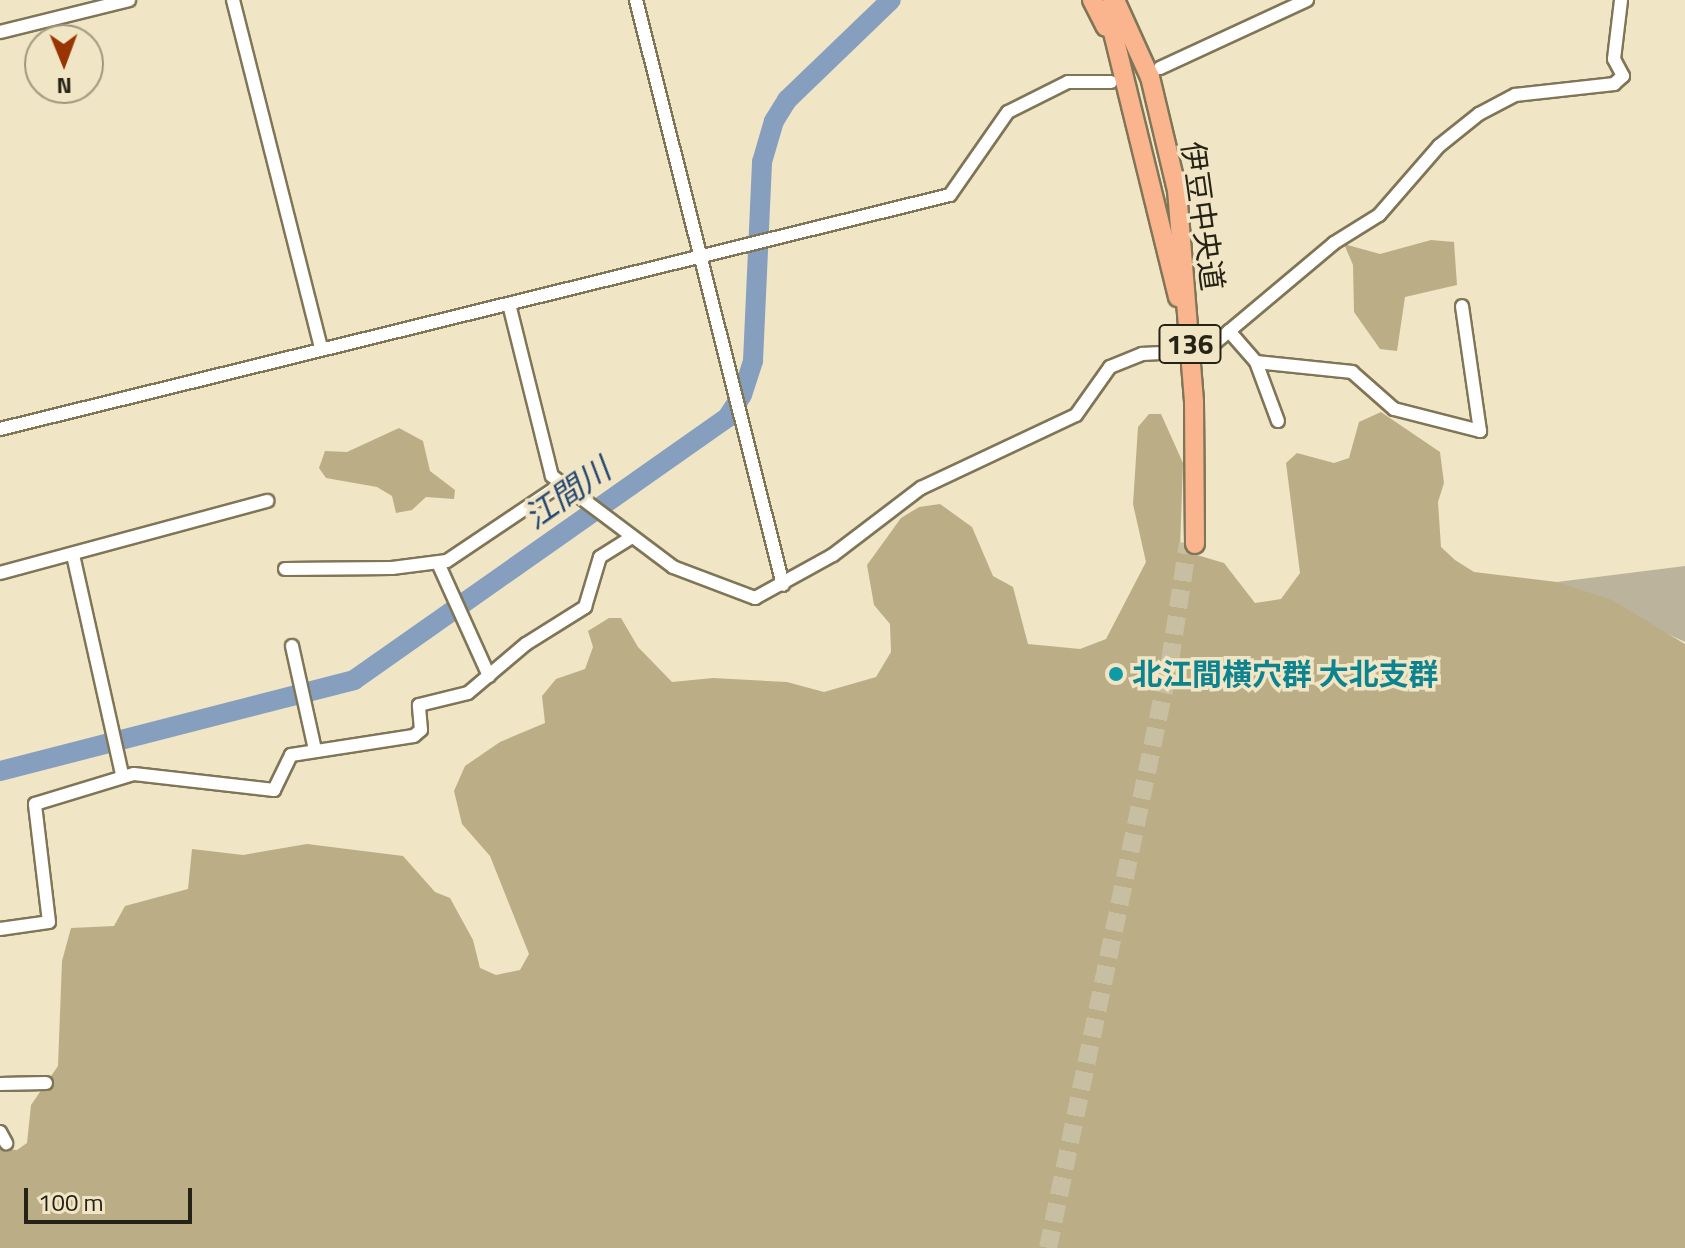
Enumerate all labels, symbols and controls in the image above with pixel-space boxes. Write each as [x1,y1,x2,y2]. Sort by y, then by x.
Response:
north arrow [24,24,104,104]
text: N [56,69,72,103]
street label: 伊豆中央道 [1175,139,1231,293]
road number: 136 [1158,320,1222,368]
water label: 江間川 [517,450,617,536]
place label: 北江間横穴群 大北支群 [1132,656,1439,692]
marker: 北江間横穴群 大北支群 [1107,665,1125,683]
scale bar [28,1172,196,1222]
text: 100 m [38,1184,104,1220]

